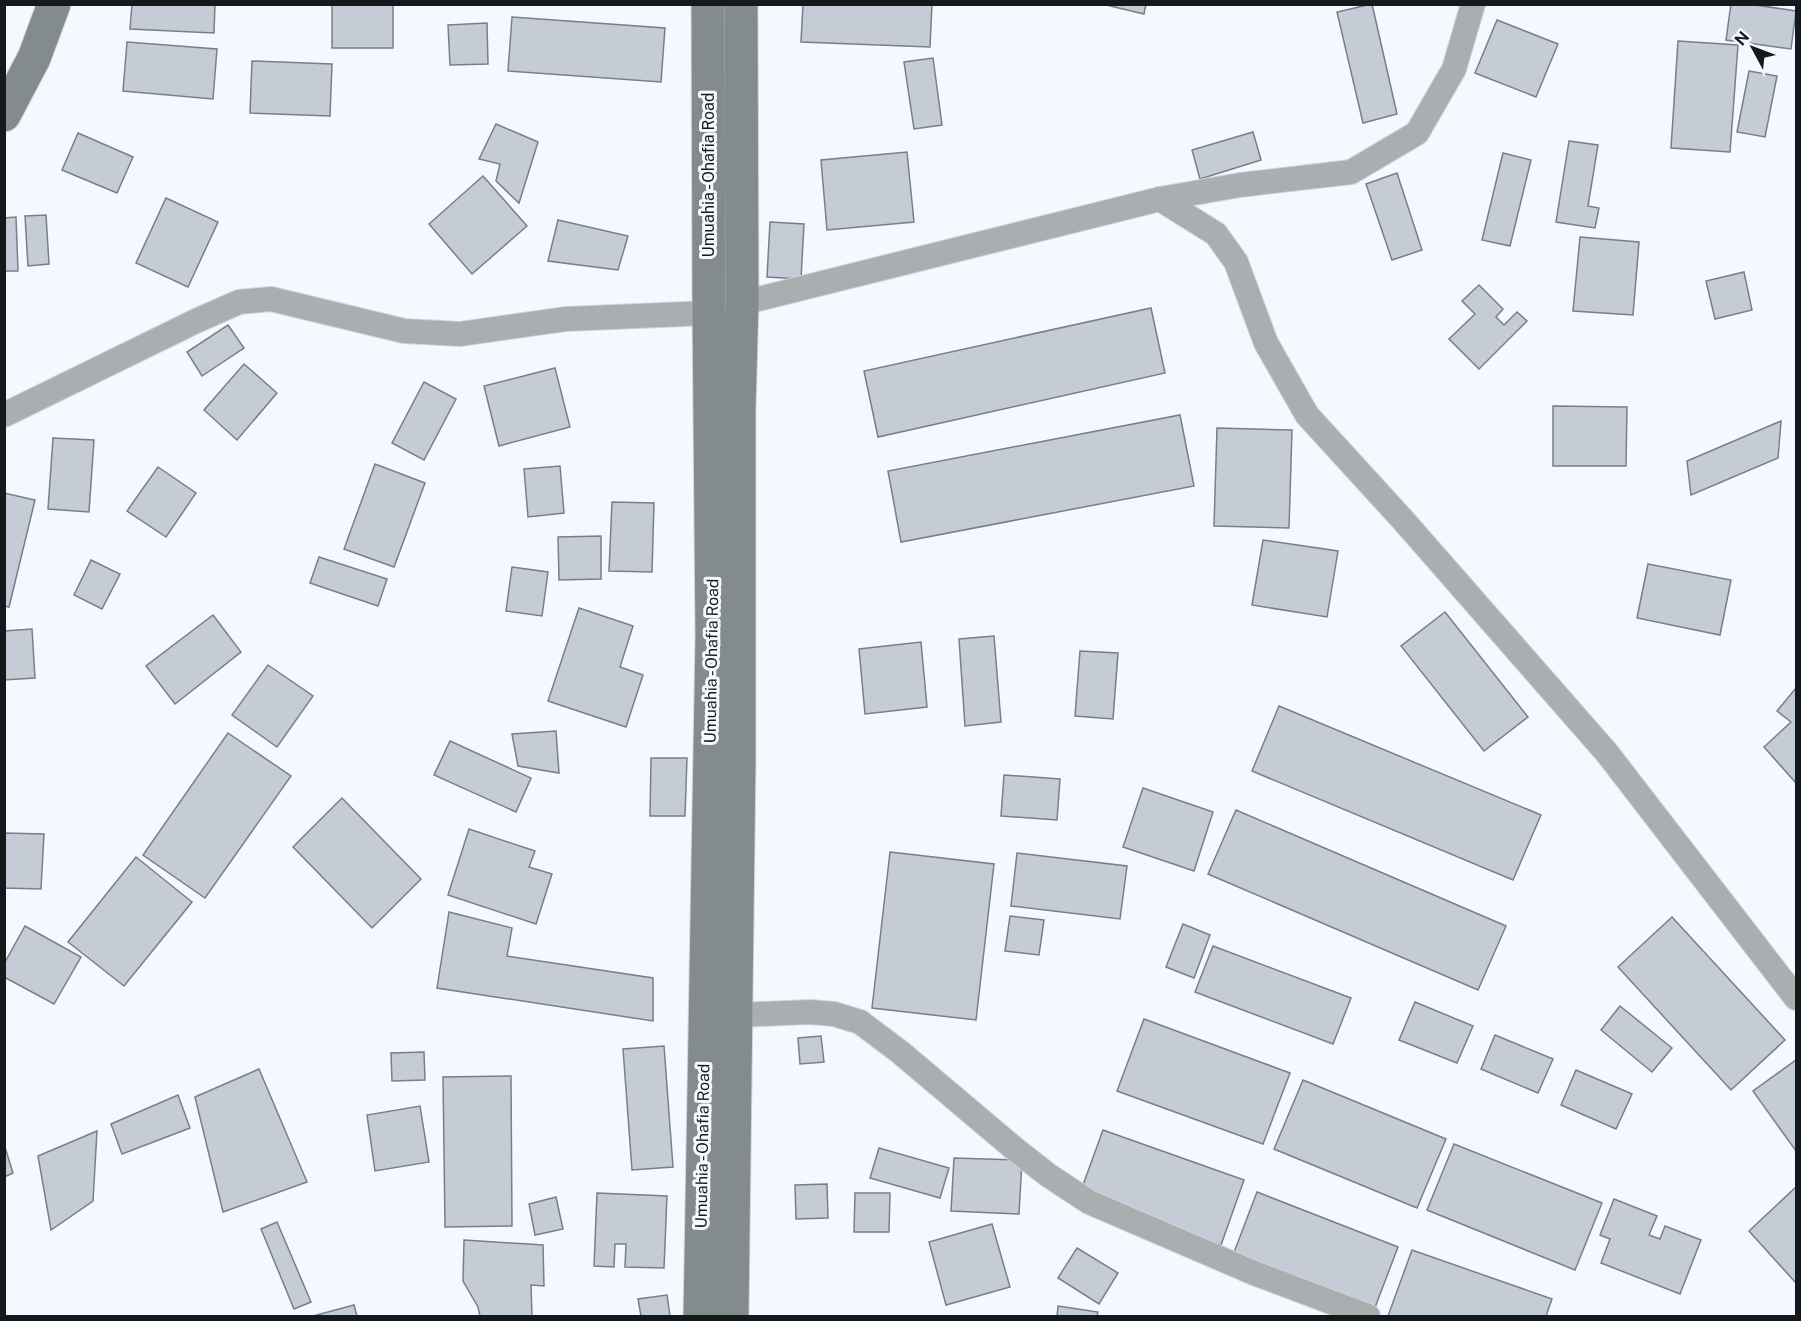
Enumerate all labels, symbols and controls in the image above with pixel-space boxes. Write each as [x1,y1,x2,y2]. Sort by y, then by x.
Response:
north arrow [1723,18,1783,78]
text: N [1731,28,1753,49]
street label: Umuahia - Ohafia Road [699,93,718,257]
street label: Umuahia - Ohafia Road [701,578,722,744]
street label: Umuahia - Ohafia Road [692,1063,713,1229]

